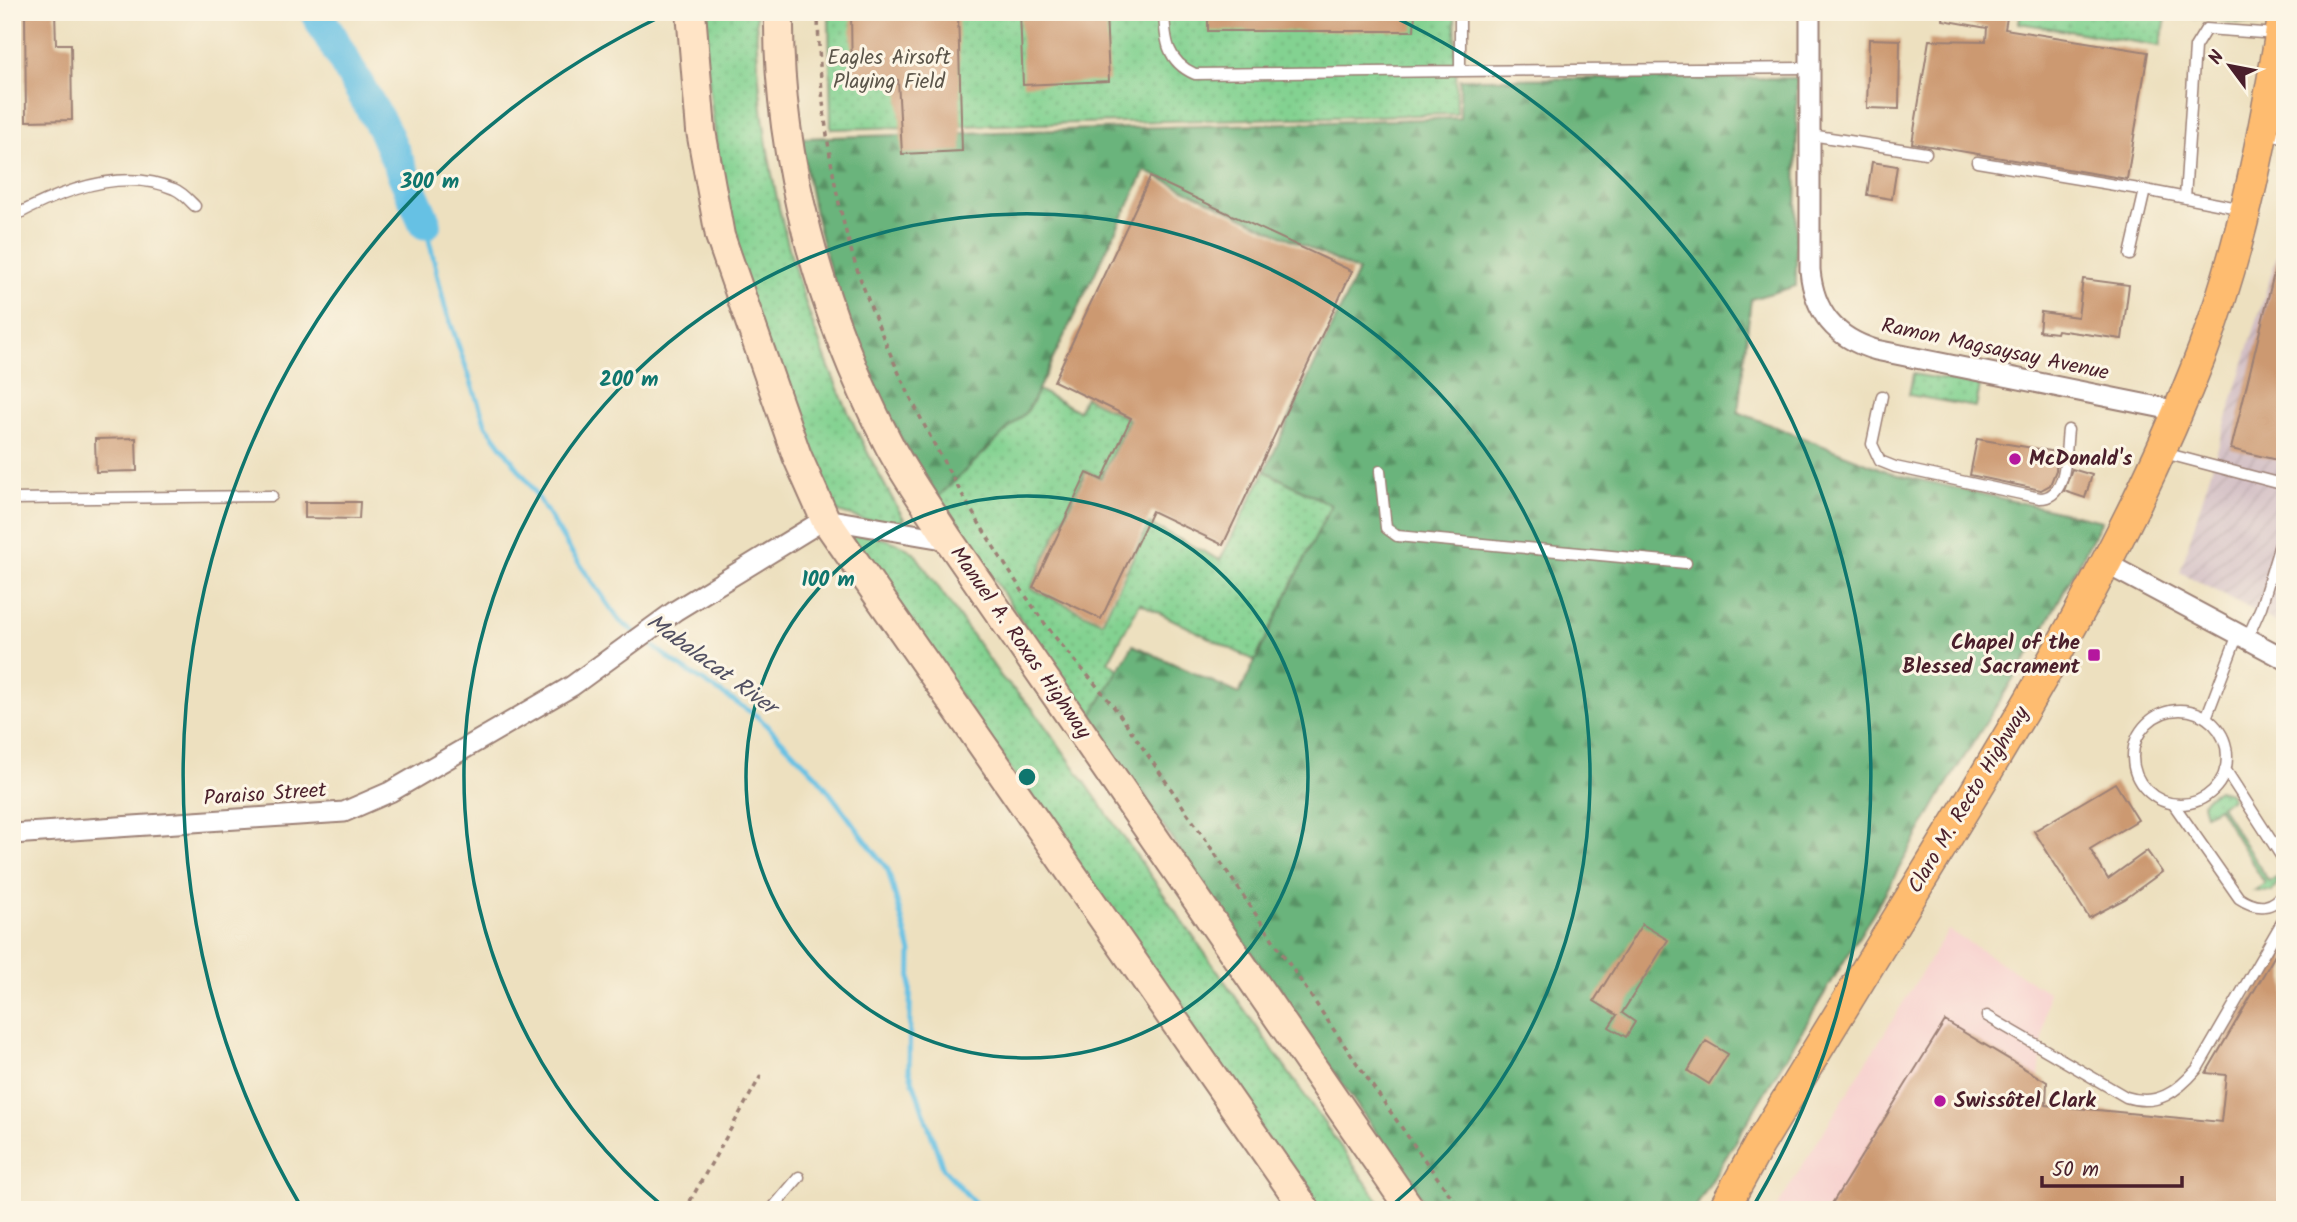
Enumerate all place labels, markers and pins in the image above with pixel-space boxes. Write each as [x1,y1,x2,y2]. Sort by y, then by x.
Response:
place label: McDonald's [2029,443,2133,476]
marker: McDonald's [2007,451,2023,467]
place label: Chapel of the Blessed Sacrament [1902,627,2081,684]
marker: Chapel of the Blessed Sacrament [2086,647,2102,663]
centre of rings [1015,765,1039,789]
place label: Swissôtel Clark [1954,1085,2096,1118]
marker: Swissôtel Clark [1932,1093,1948,1109]

